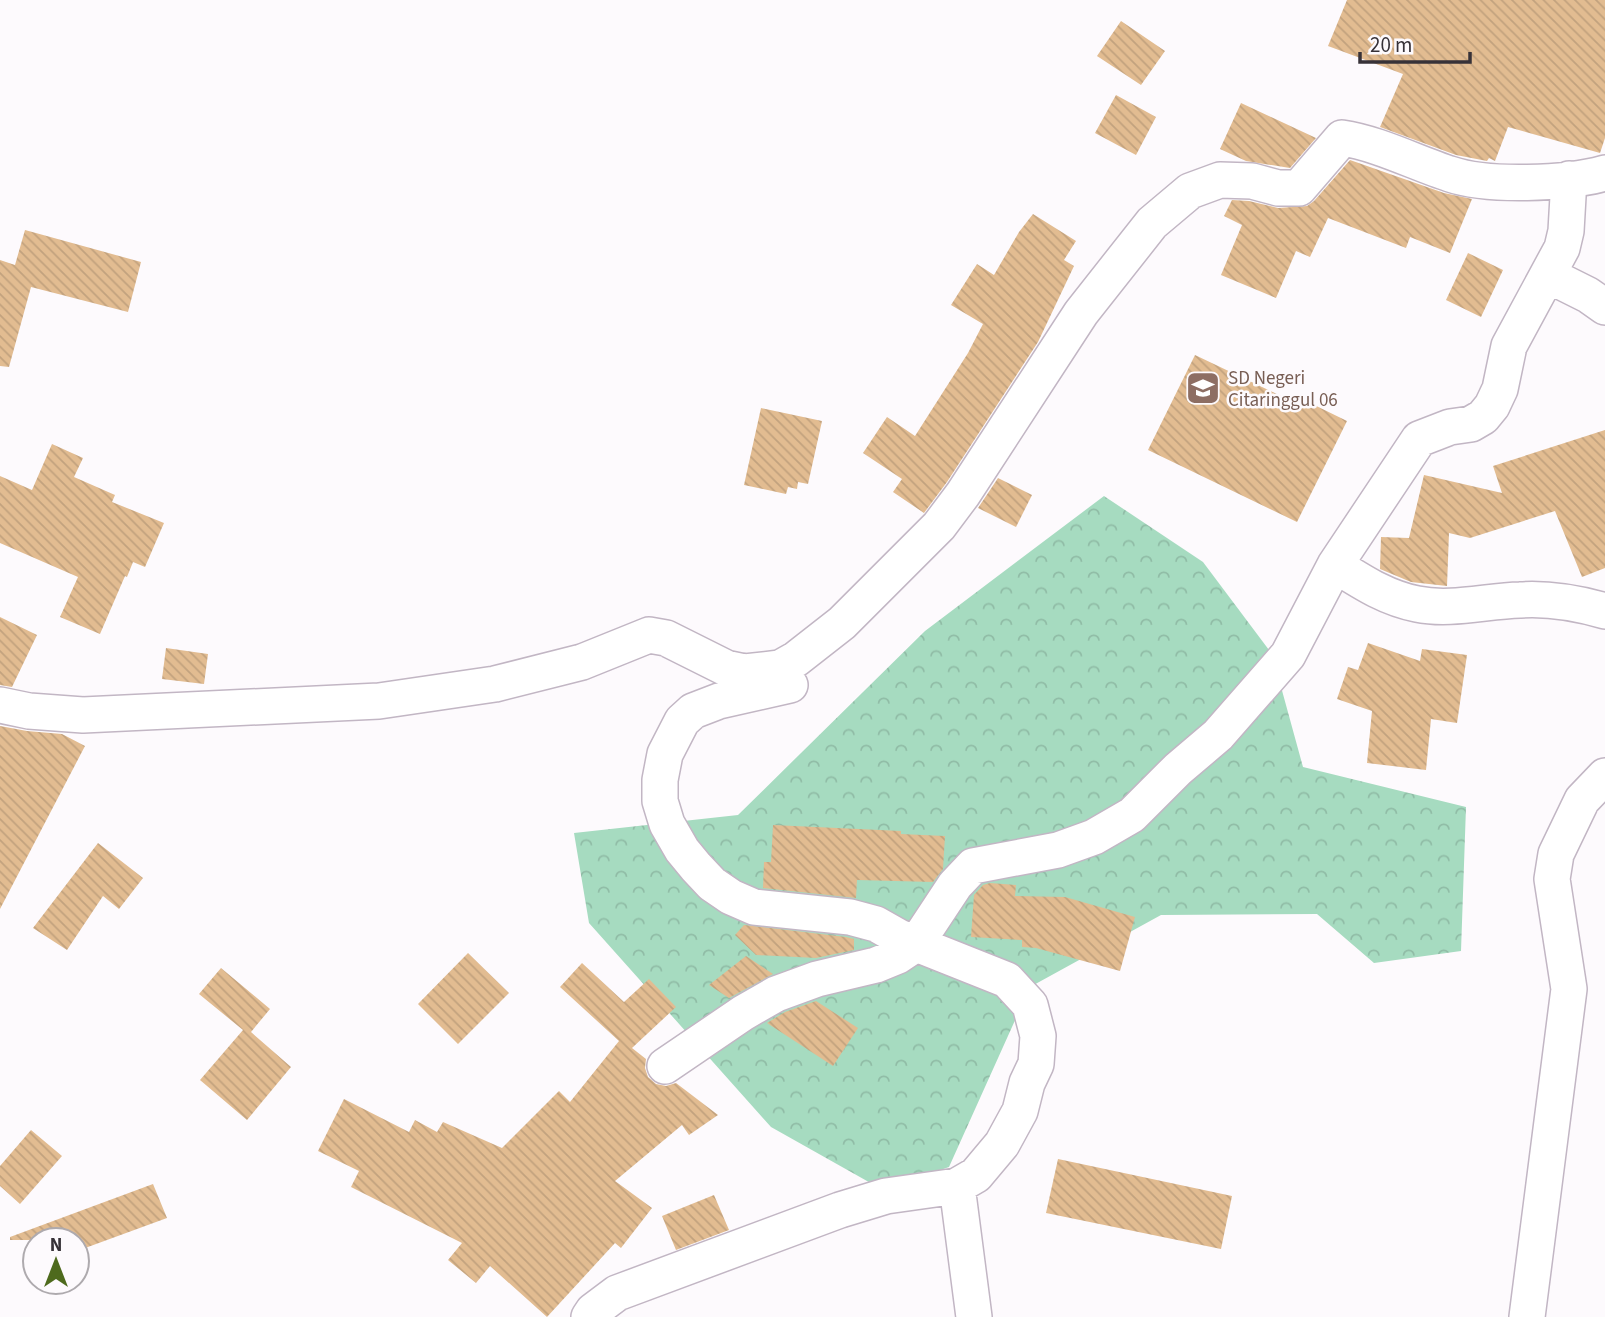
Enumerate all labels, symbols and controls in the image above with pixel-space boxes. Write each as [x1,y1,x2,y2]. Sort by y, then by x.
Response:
scale bar [1360,21,1470,65]
text: 20 m [1370,30,1412,60]
place label: SD Negeri Citaringgul 06 [1228,365,1338,414]
school or university icon: SD Negeri Citaringgul 06 [1184,369,1222,407]
north arrow [21,1226,91,1296]
text: N [50,1232,62,1259]

